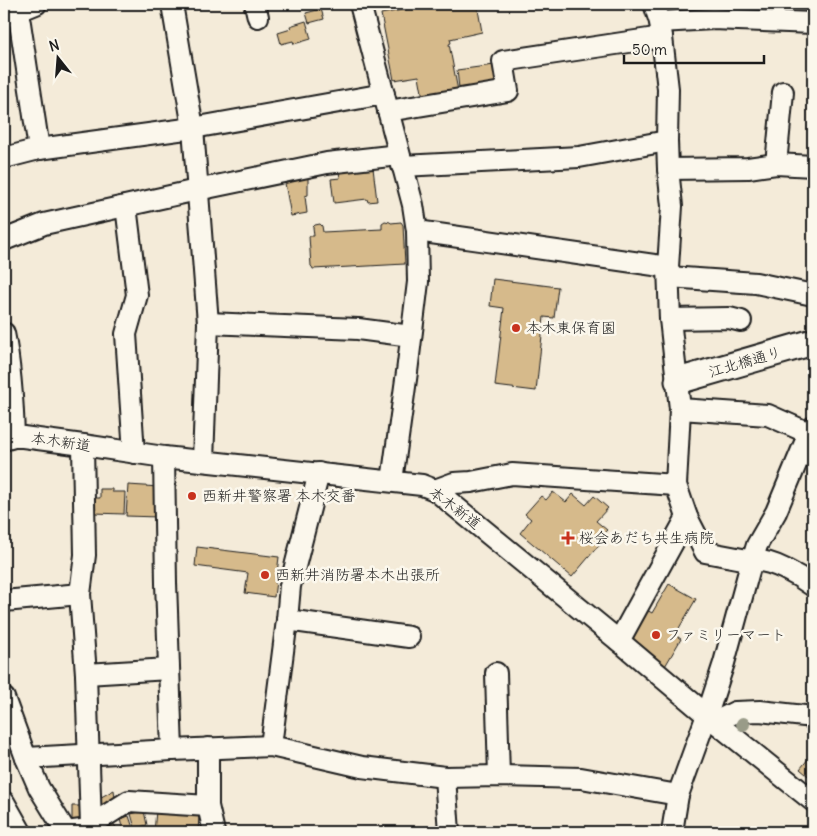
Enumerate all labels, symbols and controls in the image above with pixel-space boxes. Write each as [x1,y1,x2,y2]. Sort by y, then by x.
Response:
north arrow [32,32,82,82]
scale bar [624,32,764,64]
text: N [47,36,61,56]
text: 50 m [632,40,667,59]
place label: 本木東保育園 [526,318,616,337]
marker: 本木東保育園 [510,322,522,334]
street label: 江北橋通り [706,342,784,381]
street label: 本木新道 [30,428,92,455]
street label: 本木新道 [426,482,485,533]
place label: 西新井警察署 本木交番 [202,486,356,505]
marker: 西新井警察署 本木交番 [186,490,198,502]
place label: 桜会あだち共生病院 [579,528,714,547]
marker: 桜会あだち共生病院 [561,531,575,545]
place label: 西新井消防署本木出張所 [275,565,440,584]
marker: 西新井消防署本木出張所 [259,569,271,581]
place label: ファミリーマート [666,625,786,644]
marker: ファミリーマート [650,629,662,641]

